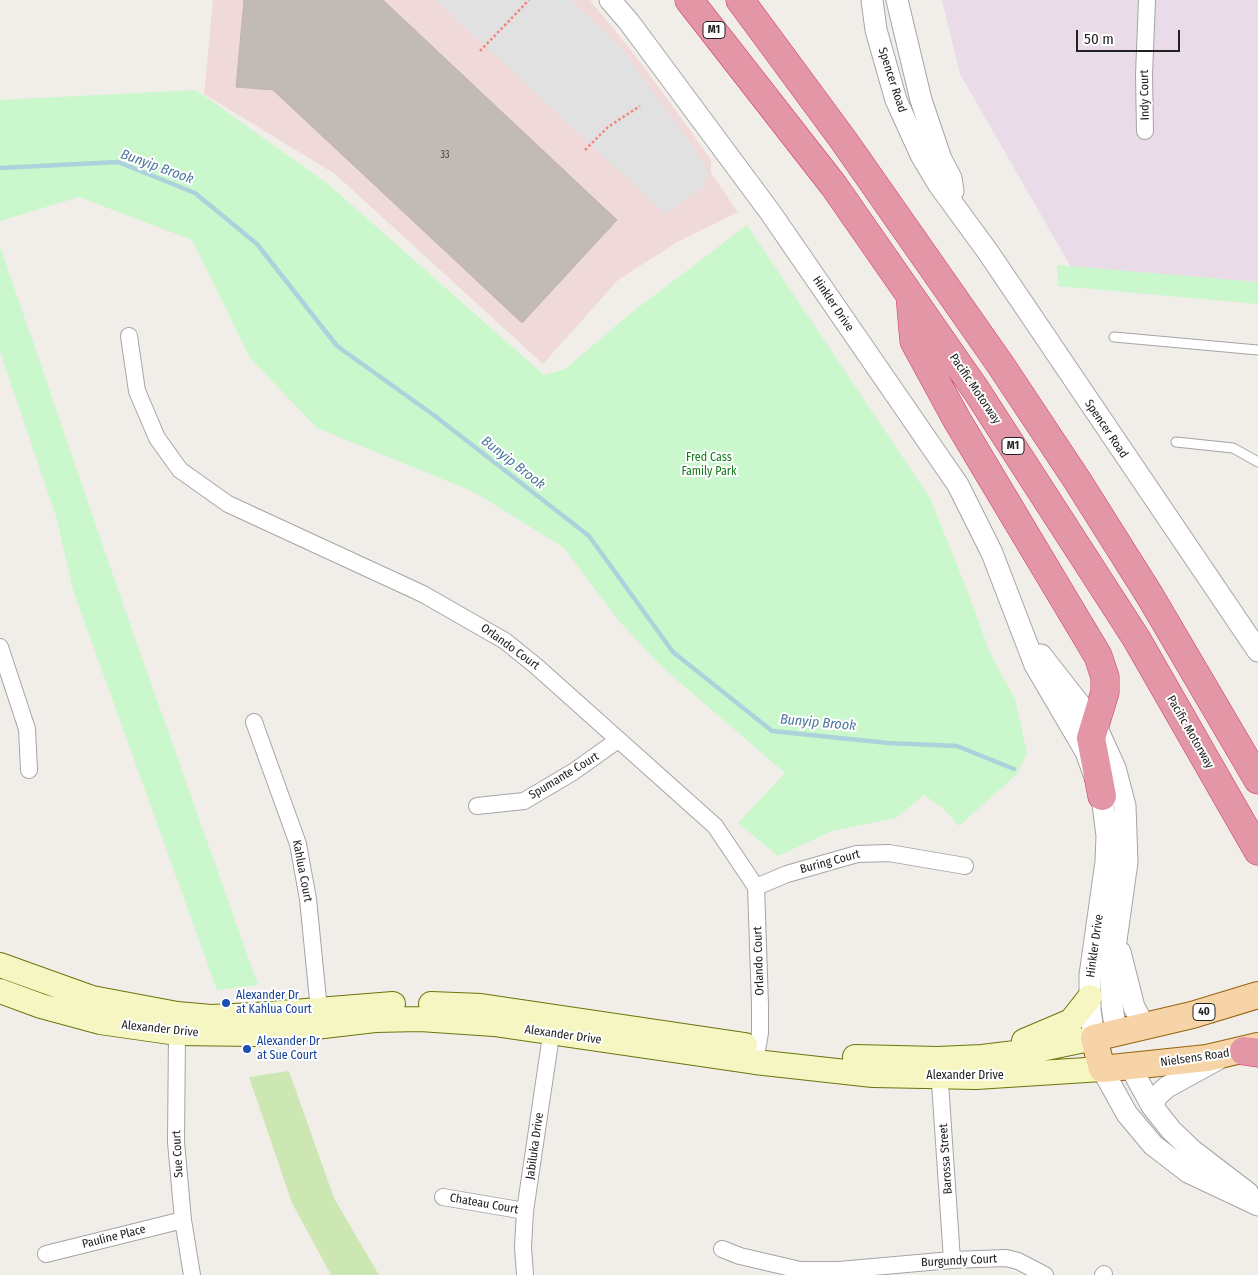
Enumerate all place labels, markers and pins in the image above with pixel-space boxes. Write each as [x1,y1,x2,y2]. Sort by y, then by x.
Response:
place label: Alexander Dr at Kahlua Court [236,989,312,1017]
marker: Alexander Dr at Kahlua Court [220,997,232,1009]
place label: Alexander Dr at Sue Court [257,1035,320,1063]
marker: Alexander Dr at Sue Court [241,1043,253,1055]

